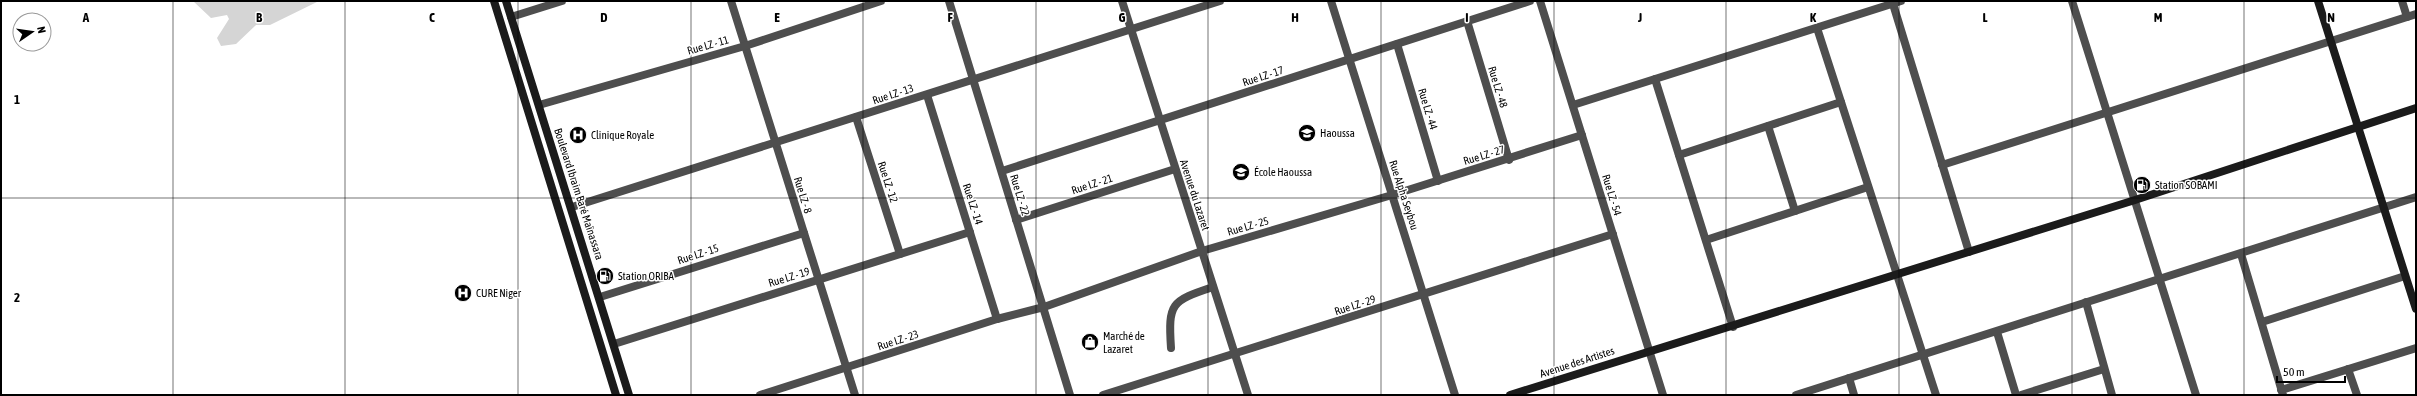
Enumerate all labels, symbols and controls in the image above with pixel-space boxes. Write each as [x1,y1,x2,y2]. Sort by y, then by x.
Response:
text: A [82,10,90,25]
text: B [256,10,263,25]
text: C [429,10,435,25]
text: D [600,10,608,25]
text: E [774,10,780,25]
text: F [947,10,953,25]
text: G [1119,10,1126,25]
text: H [1291,10,1299,25]
text: I [1465,10,1469,25]
text: J [1637,10,1642,25]
text: K [1810,10,1817,25]
text: L [1982,10,1988,25]
text: M [2154,10,2163,25]
text: N [2327,10,2335,25]
north arrow [12,12,52,52]
text: N [35,25,48,34]
street label: Rue LZ - 11 [686,33,730,57]
street label: Rue LZ - 17 [1241,64,1285,88]
street label: Rue LZ - 48 [1486,65,1510,109]
street label: Rue LZ - 13 [871,82,915,106]
street label: Rue LZ - 44 [1416,87,1440,131]
text: 1 [14,92,20,107]
school or university icon: Haoussa [1297,123,1317,143]
hospital icon: Clinique Royale [568,125,588,145]
street label: Boulevard Ibraim Baré Maïnassara [552,127,606,261]
place label: Haoussa [1320,127,1355,139]
place label: Clinique Royale [591,129,654,141]
street label: Rue LZ - 27 [1462,143,1506,167]
street label: Avenue du Lazaret [1178,158,1212,232]
street label: Rue Alpha Seybou [1387,159,1421,231]
street label: Rue LZ - 12 [876,160,900,204]
school or university icon: École Haoussa [1231,162,1251,182]
place label: École Haoussa [1254,166,1312,178]
street label: Rue LZ - 21 [1070,172,1114,196]
street label: Rue LZ - 22 [1008,173,1032,217]
street label: Rue LZ - 54 [1600,173,1624,217]
street label: Rue LZ - 8 [792,175,814,215]
fuel station icon: Station SOBAMI [2132,175,2152,195]
place label: Station SOBAMI [2155,179,2217,191]
street label: Rue LZ - 14 [961,182,985,226]
street label: Rue LZ - 25 [1226,214,1270,238]
street label: Rue LZ - 15 [676,242,720,266]
street label: Rue LZ - 19 [767,265,811,289]
fuel station icon: Station ORIBA [595,266,615,286]
place label: Station ORIBA [618,270,675,282]
hospital icon: CURE Niger [453,283,473,303]
place label: CURE Niger [476,287,522,299]
text: 2 [14,290,20,305]
street label: Rue LZ - 29 [1333,293,1377,317]
street label: Rue LZ - 23 [876,328,920,352]
place label: Marché de Lazaret [1103,330,1145,355]
shop icon: Marché de Lazaret [1080,332,1100,352]
street label: Avenue des Artistes [1538,344,1616,380]
scale bar [2277,358,2345,384]
text: 50 m [2283,365,2305,379]

